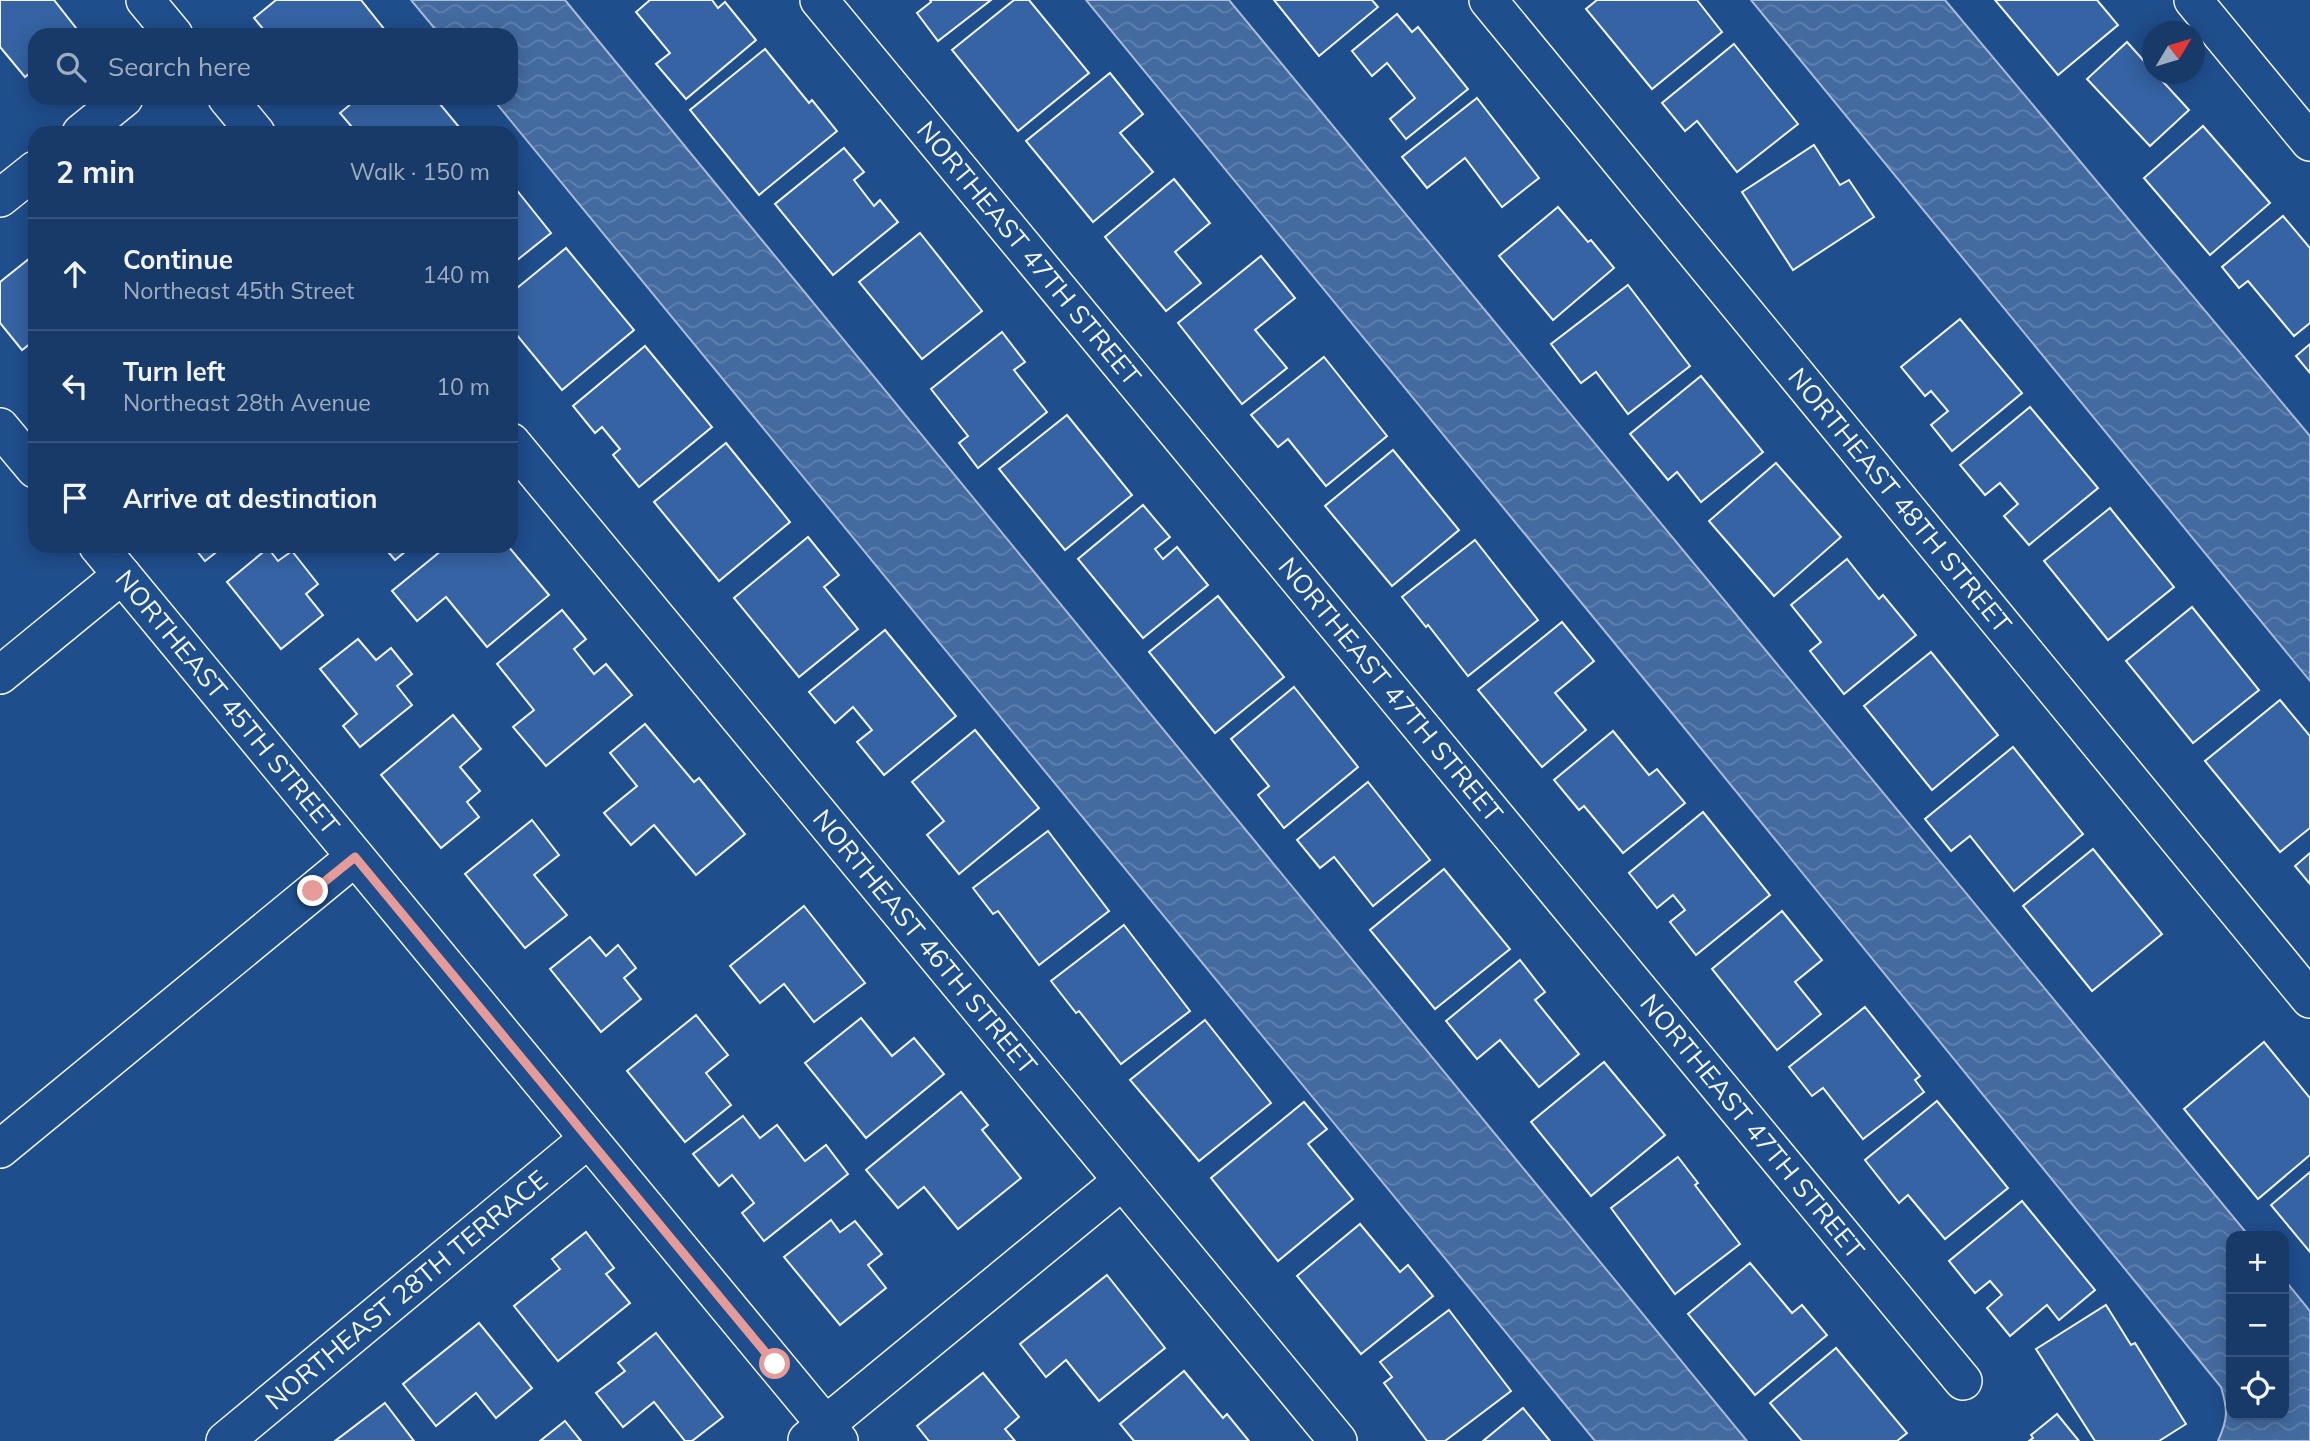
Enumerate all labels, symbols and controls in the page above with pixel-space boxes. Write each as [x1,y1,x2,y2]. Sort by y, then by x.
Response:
north arrow [2142,21,2205,84]
search box [28,28,518,105]
icon: search [52,48,90,86]
text: Search here [108,50,251,83]
street label: NORTHEAST 47TH STREET [910,114,1149,392]
text: 2 min [56,153,135,191]
text: Walk · 150 m [350,157,490,186]
text: Continue [123,243,233,276]
icon: ahead [56,255,94,293]
text: 140 m [422,260,490,289]
text: Northeast 45th Street [123,276,354,305]
text: Turn left [123,355,225,388]
street label: NORTHEAST 48TH STREET [1781,361,2019,640]
icon: left [56,367,94,405]
text: 10 m [436,372,490,401]
text: Northeast 28th Avenue [123,388,371,417]
icon: arrive [56,479,94,517]
text: Arrive at destination [123,482,378,515]
street label: NORTHEAST 47TH STREET [1272,551,1510,829]
street label: NORTHEAST 45TH STREET [109,563,347,841]
street label: NORTHEAST 46TH STREET [806,802,1045,1081]
route end [297,875,328,906]
street label: NORTHEAST 47TH STREET [1633,987,1872,1266]
street label: NORTHEAST 28TH TERRACE [258,1163,554,1417]
map controls [2226,1231,2289,1420]
button: + [2226,1231,2289,1294]
button: − [2226,1294,2289,1357]
route start [759,1348,790,1379]
button: locate [2226,1357,2289,1420]

